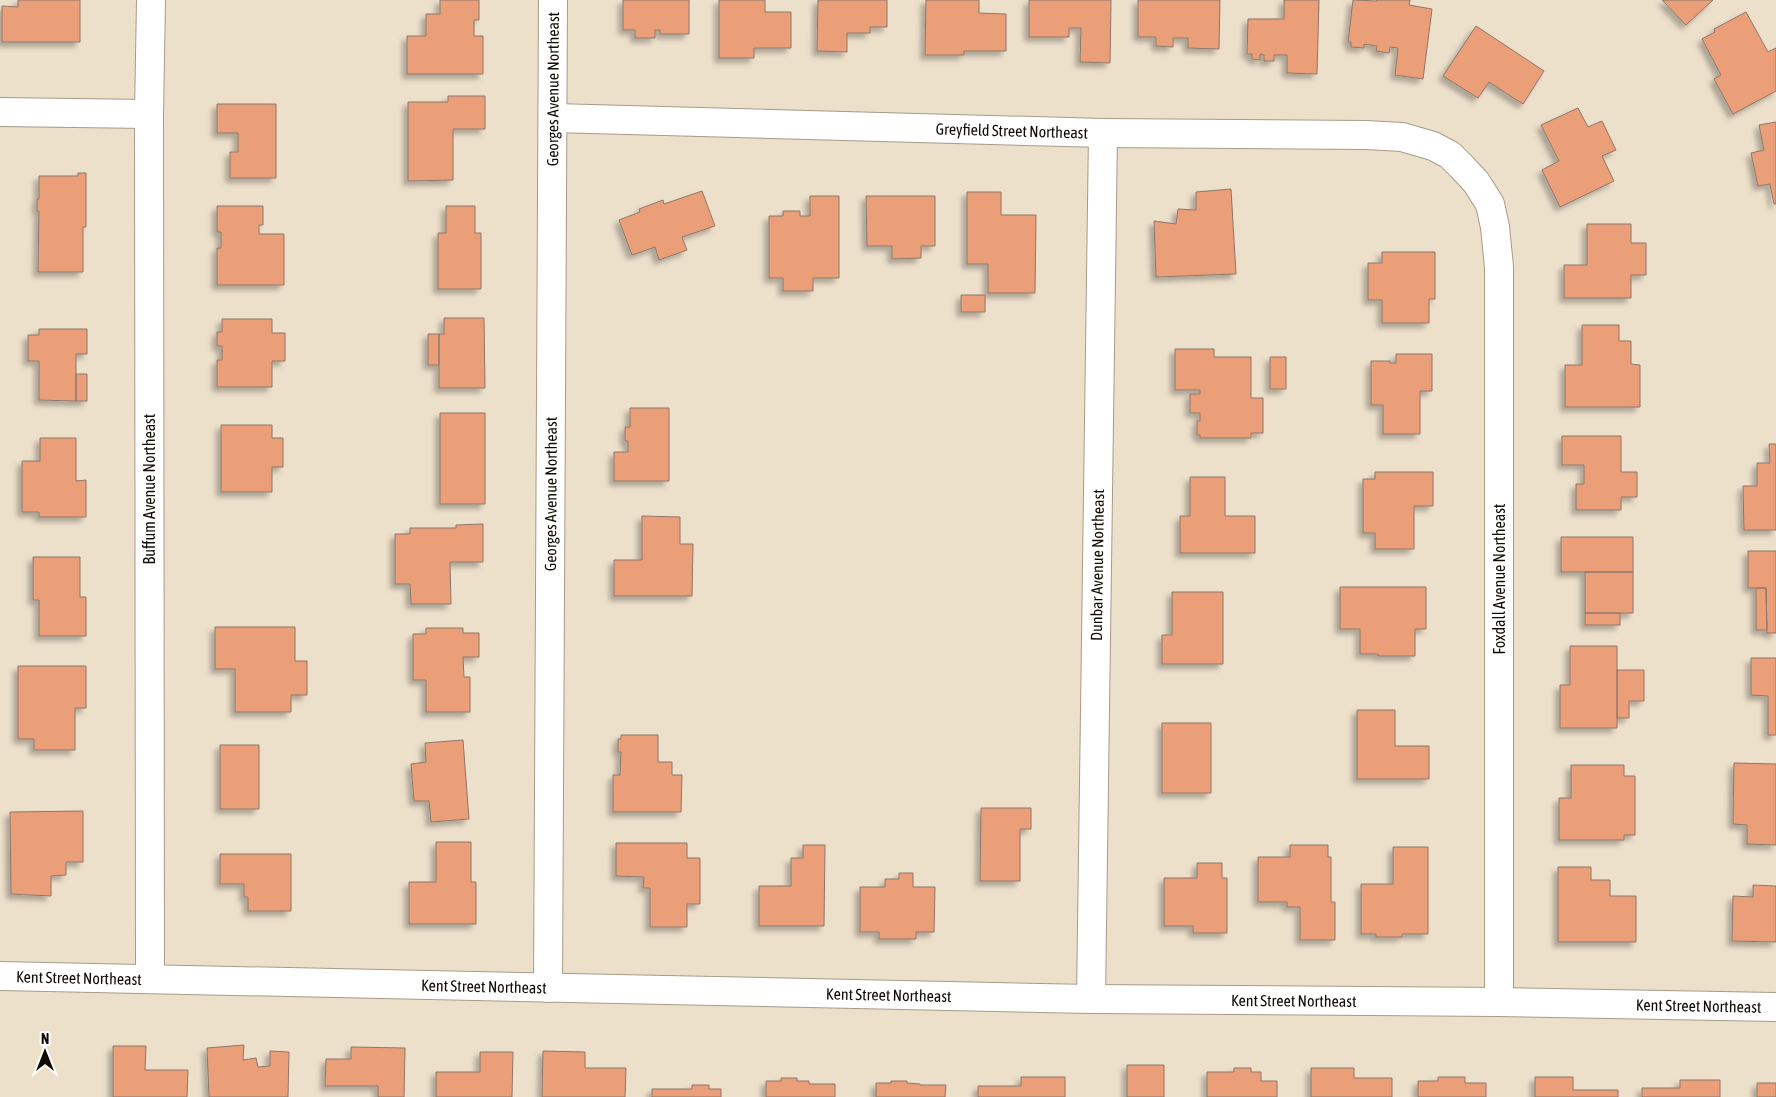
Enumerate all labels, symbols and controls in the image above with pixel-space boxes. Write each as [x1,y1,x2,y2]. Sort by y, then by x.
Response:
street label: Georges Avenue Northeast [543,11,562,166]
street label: Greyfield Street Northeast [935,119,1089,142]
street label: Buffum Avenue Northeast [140,413,158,564]
street label: Georges Avenue Northeast [541,416,560,571]
street label: Dunbar Avenue Northeast [1087,489,1107,641]
street label: Foxdall Avenue Northeast [1490,503,1508,654]
street label: Kent Street Northeast [16,967,142,988]
street label: Kent Street Northeast [421,976,547,997]
street label: Kent Street Northeast [826,984,952,1005]
street label: Kent Street Northeast [1231,991,1357,1010]
street label: Kent Street Northeast [1636,995,1762,1016]
north arrow [20,1027,70,1077]
text: N [41,1031,49,1047]

